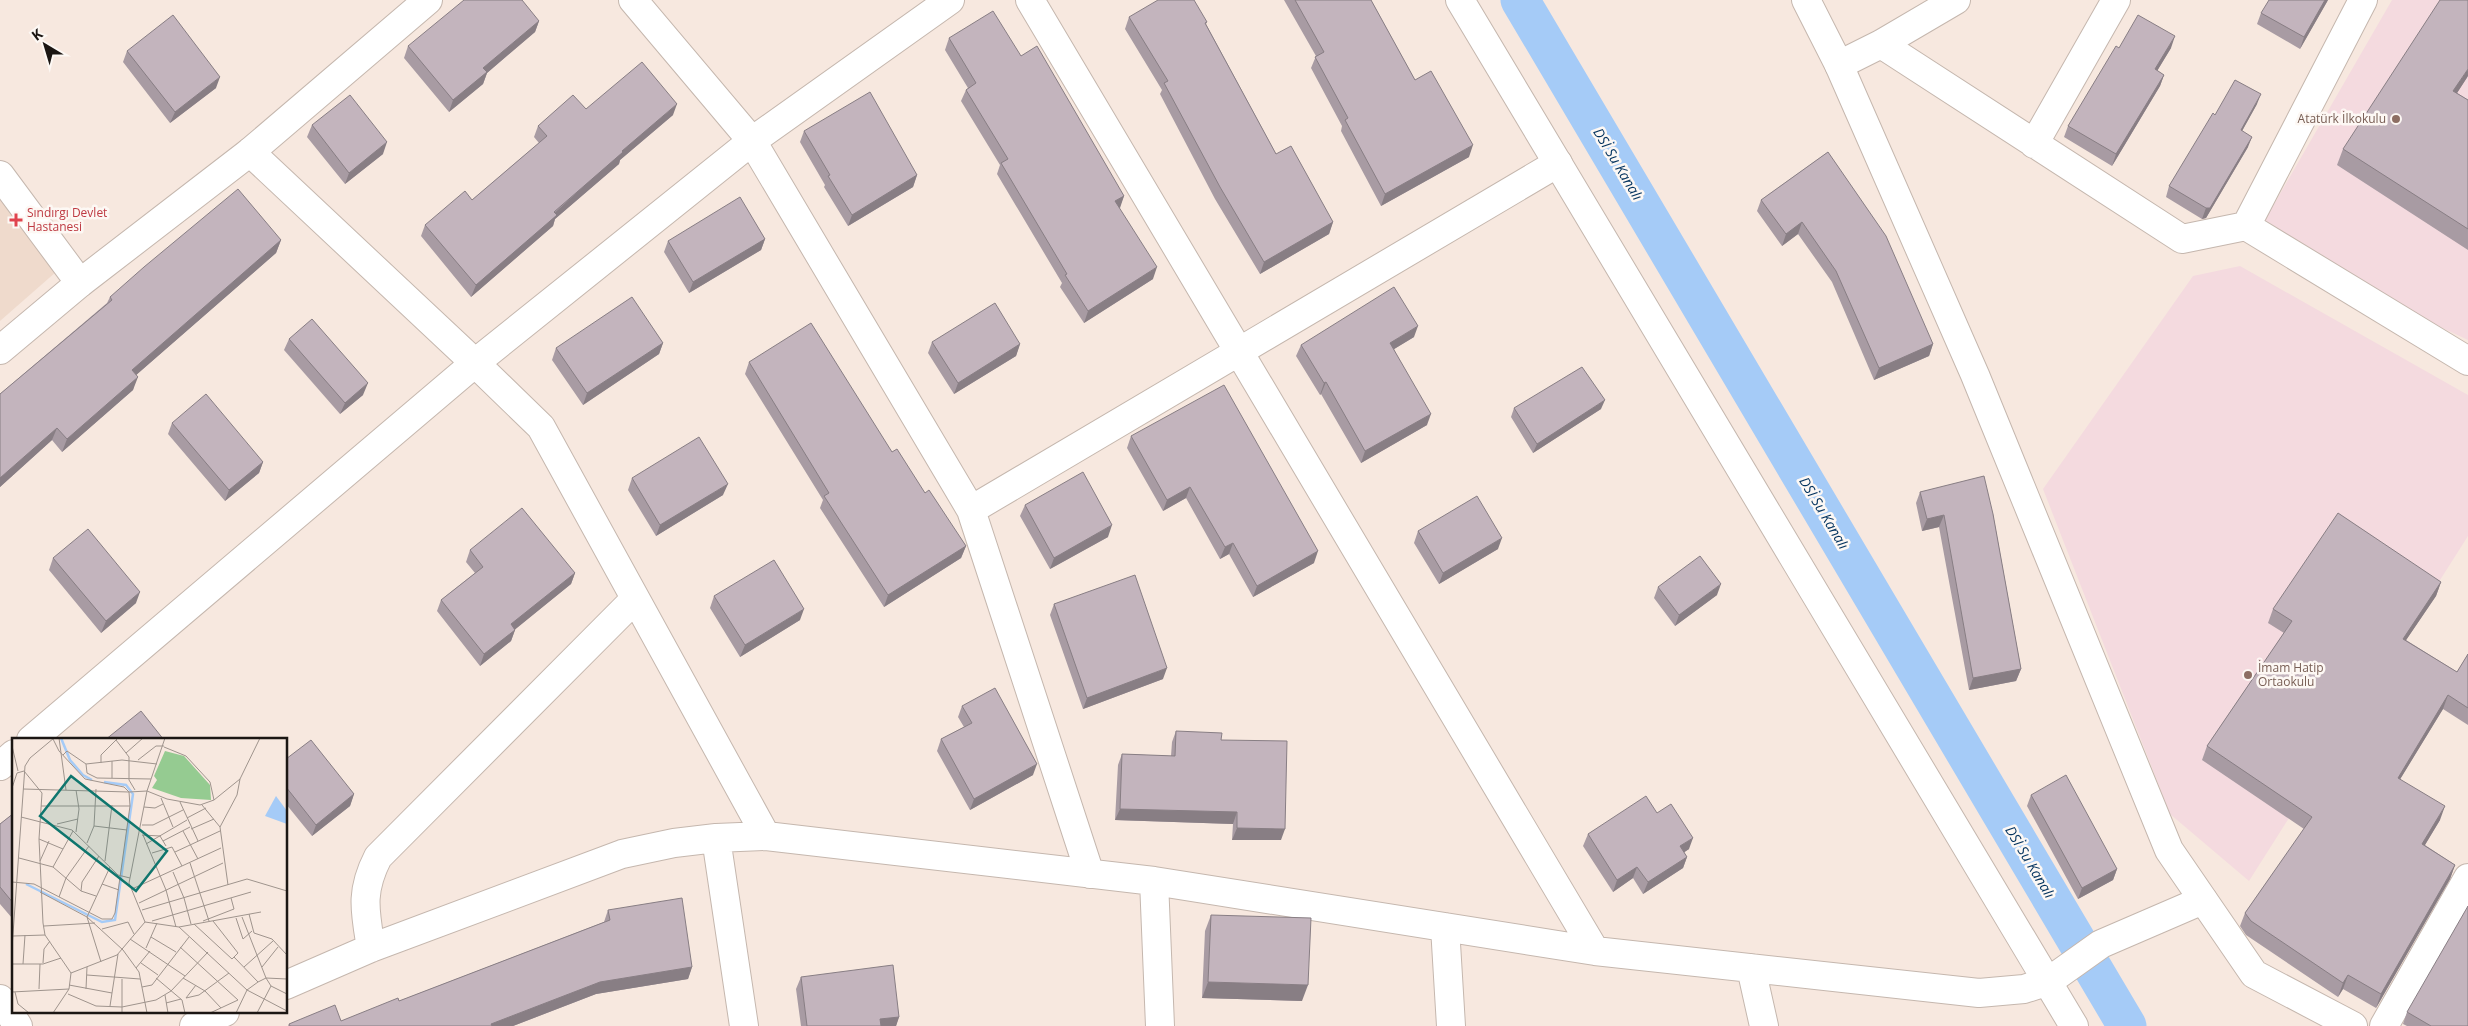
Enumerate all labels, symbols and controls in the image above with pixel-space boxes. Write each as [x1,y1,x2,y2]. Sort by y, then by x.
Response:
north arrow [20,20,70,70]
text: K [27,24,47,45]
place label: Atatürk İlkokulu [2298,110,2386,127]
marker: Atatürk İlkokulu [2390,113,2402,125]
water label: DSİ Su Kanalı [1589,124,1648,204]
place label: Sındırgı Devlet Hastanesi [27,204,107,235]
marker: Sındırgı Devlet Hastanesi [9,213,23,227]
water label: DSİ Su Kanalı [1795,473,1854,553]
place label: İmam Hatip Ortaokulu [2258,659,2324,690]
marker: İmam Hatip Ortaokulu [2242,669,2254,681]
inset map [12,738,288,1014]
water label: DSİ Su Kanalı [2001,822,2060,902]

